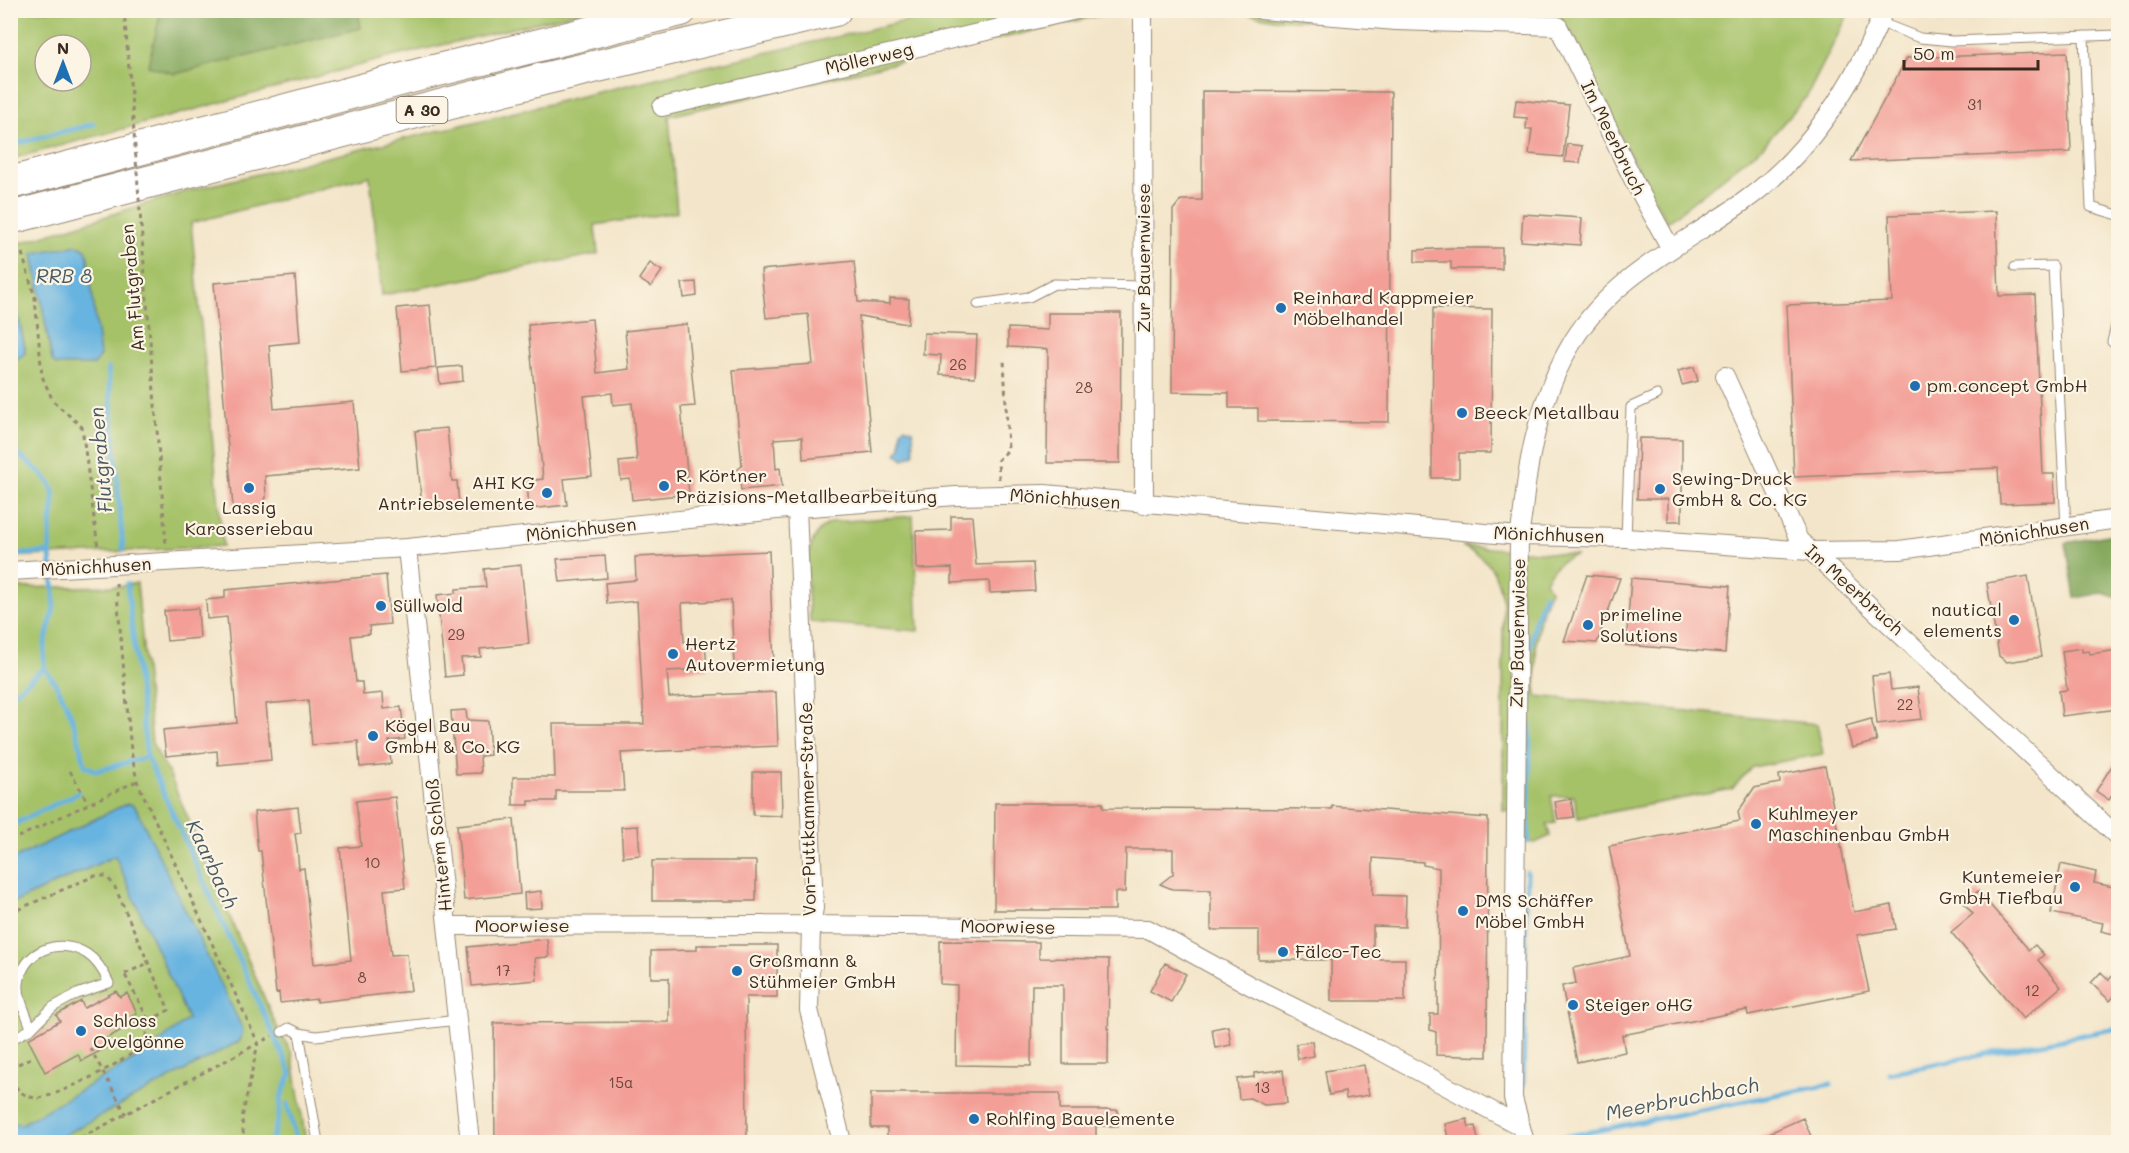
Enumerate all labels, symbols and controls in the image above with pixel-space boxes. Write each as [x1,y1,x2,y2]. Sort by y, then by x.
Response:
north arrow [33,33,93,93]
scale bar [1904,33,2038,71]
street label: Möllerweg [822,36,915,80]
text: N [57,37,69,58]
text: 50 m [1913,41,1955,65]
street label: Im Meerbruch [1576,76,1652,199]
house number: 31 [1967,94,1983,114]
road number: A 30 [396,97,448,123]
street label: Zur Bauernwiese [1131,183,1155,333]
street label: Am Flutgraben [114,223,150,353]
water label: RRB 8 [36,262,92,288]
place label: Reinhard Kappmeier Möbelhandel [1293,285,1474,330]
marker: Reinhard Kappmeier Möbelhandel [1274,301,1288,315]
house number: 26 [949,354,967,374]
place label: pm.concept GmbH [1927,373,2088,397]
house number: 28 [1075,377,1093,397]
marker: pm.concept GmbH [1908,379,1922,393]
place label: Beeck Metallbau [1474,400,1620,424]
water label: Flutgraben [82,406,118,514]
marker: Beeck Metallbau [1455,406,1469,420]
place label: R. Körtner Präzisions-Metallbearbeitung [676,463,937,508]
place label: Sewing-Druck GmbH & Co. KG [1672,466,1807,511]
place label: AHI KG Antriebselemente [377,470,535,515]
marker: R. Körtner Präzisions-Metallbearbeitung [657,479,671,493]
marker: Lassig Karosseriebau [242,481,256,495]
street label: Mönichhusen [1009,482,1121,514]
marker: Sewing-Druck GmbH & Co. KG [1653,482,1667,496]
marker: AHI KG Antriebselemente [540,486,554,500]
place label: Lassig Karosseriebau [185,495,313,540]
street label: Mönichhusen [1977,510,2091,552]
street label: Mönichhusen [524,511,637,547]
street label: Mönichhusen [1493,520,1605,548]
street label: Im Meerbruch [1800,539,1909,640]
street label: Mönichhusen [40,551,152,581]
street label: Zur Bauernwiese [1504,558,1530,708]
place label: Süllwold [393,593,463,617]
place label: nautical elements [1923,597,2002,642]
marker: Süllwold [374,599,388,613]
place label: primeline Solutions [1600,602,1682,647]
marker: nautical elements [2007,613,2021,627]
marker: primeline Solutions [1581,618,1595,632]
house number: 29 [447,624,465,644]
place label: Hertz Autovermietung [685,631,825,676]
marker: Hertz Autovermietung [666,647,680,661]
house number: 22 [1897,694,1913,714]
street label: Von-Puttkammer-Straße [793,702,821,917]
place label: Kögel Bau GmbH & Co. KG [385,713,520,758]
marker: Kögel Bau GmbH & Co. KG [366,729,380,743]
street label: Hinterm Schloß [419,777,457,913]
place label: Kuhlmeyer Maschinenbau GmbH [1768,801,1950,846]
water label: Kaarbach [181,815,245,912]
marker: Kuhlmeyer Maschinenbau GmbH [1749,817,1763,831]
house number: 10 [364,852,380,872]
place label: Kuntemeier GmbH Tiefbau [1939,864,2063,909]
marker: Kuntemeier GmbH Tiefbau [2068,880,2082,894]
place label: DMS Schäffer Möbel GmbH [1475,888,1594,933]
marker: DMS Schäffer Möbel GmbH [1456,904,1470,918]
street label: Moorwiese [474,913,570,937]
street label: Moorwiese [960,913,1056,939]
place label: Fälco-Tec [1295,939,1381,963]
marker: Fälco-Tec [1276,945,1290,959]
place label: Großmann & Stühmeier GmbH [749,948,896,993]
house number: 17 [495,960,511,980]
marker: Großmann & Stühmeier GmbH [730,964,744,978]
house number: 8 [357,967,367,987]
house number: 12 [2024,980,2040,1000]
place label: Steiger oHG [1585,992,1693,1016]
marker: Steiger oHG [1566,998,1580,1012]
place label: Schloss Ovelgönne [93,1008,185,1053]
marker: Schloss Ovelgönne [74,1024,88,1038]
water label: Meerbruchbach [1603,1070,1761,1126]
house number: 15a [609,1072,633,1092]
house number: 13 [1254,1077,1270,1097]
place label: Rohlfing Bauelemente [986,1106,1175,1130]
marker: Rohlfing Bauelemente [967,1112,981,1126]

